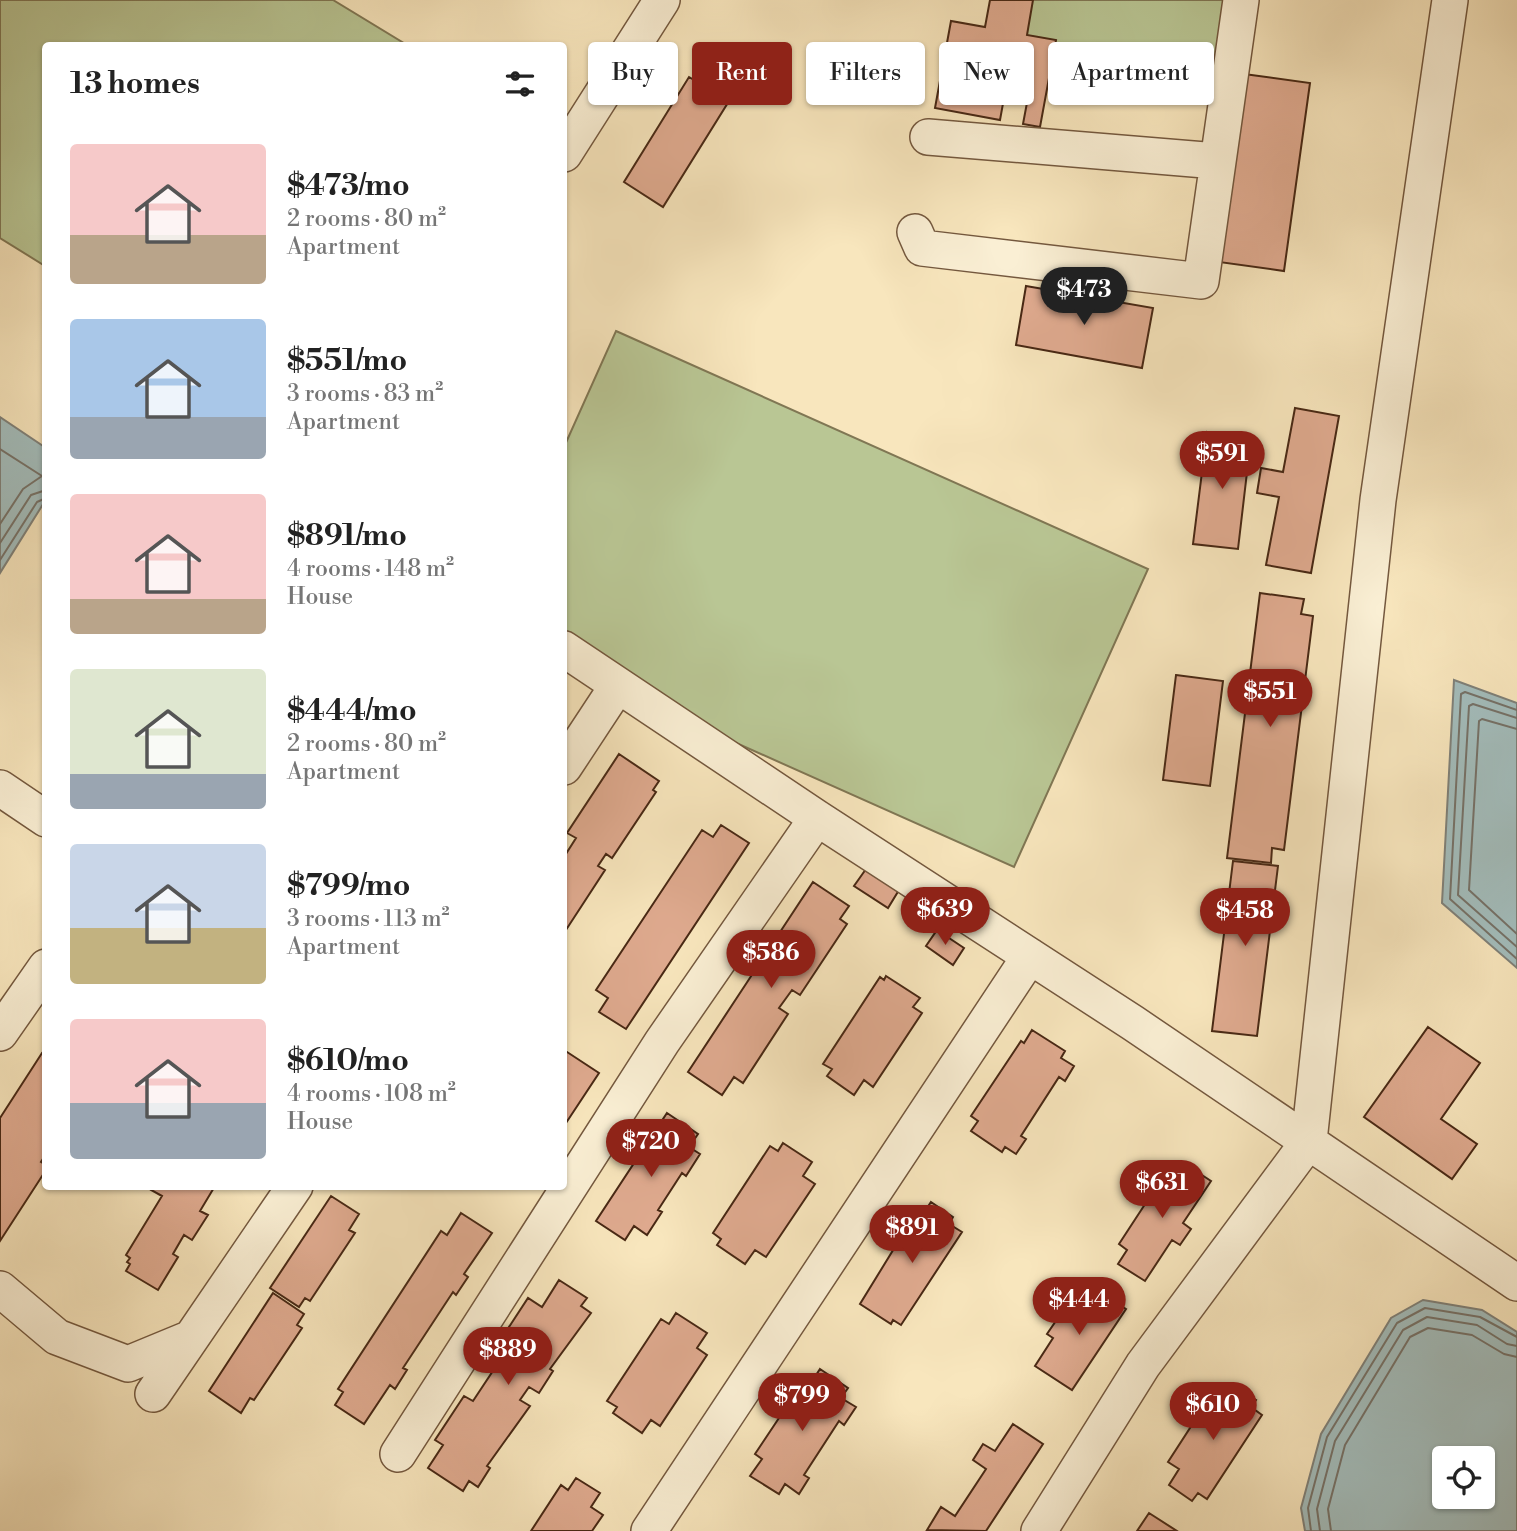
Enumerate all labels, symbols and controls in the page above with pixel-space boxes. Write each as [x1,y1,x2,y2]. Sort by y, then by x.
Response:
chip: Buy [588,42,678,105]
chip: Rent [692,42,792,105]
chip: Filters [806,42,925,105]
chip: New [939,42,1034,105]
chip: Apartment [1048,42,1214,105]
text: 13 homes [70,65,200,103]
icon: filters [501,65,539,103]
text: $473/mo [287,167,410,205]
icon: home [126,172,210,256]
text: 2 rooms · 80 m² [287,205,446,233]
text: Apartment [287,233,400,261]
pin: $473 [1043,268,1125,327]
text: $473 [1056,276,1112,304]
text: $551/mo [287,342,407,380]
icon: home [126,347,210,431]
text: 3 rooms · 83 m² [287,380,443,408]
text: Apartment [287,408,400,436]
pin: $591 [1181,432,1263,491]
text: $591 [1196,440,1248,468]
text: $891/mo [287,517,407,555]
icon: home [126,522,210,606]
text: 4 rooms · 148 m² [287,555,454,583]
text: House [287,583,353,611]
pin: $551 [1229,670,1311,729]
text: $551 [1243,678,1297,706]
text: $444/mo [287,692,417,730]
icon: home [126,697,210,781]
text: 2 rooms · 80 m² [287,730,446,758]
text: Apartment [287,758,400,786]
text: $799/mo [287,867,411,905]
icon: home [126,872,210,956]
pin: $639 [904,888,986,947]
pin: $458 [1204,888,1286,948]
text: $639 [917,896,973,924]
text: $458 [1216,897,1274,925]
text: 3 rooms · 113 m² [287,905,450,933]
pin: $586 [730,930,812,990]
text: Apartment [287,933,400,961]
text: $586 [742,939,800,967]
text: $610/mo [287,1042,409,1080]
icon: home [126,1047,210,1131]
text: 4 rooms · 108 m² [287,1080,456,1108]
text: House [287,1108,353,1136]
pin: $720 [610,1120,692,1179]
text: $720 [622,1128,680,1156]
pin: $631 [1121,1160,1203,1220]
text: $631 [1136,1169,1188,1197]
pin: $891 [871,1206,953,1265]
text: $891 [885,1214,939,1242]
pin: $444 [1038,1278,1120,1337]
text: $444 [1049,1286,1109,1314]
pin: $889 [467,1328,549,1387]
text: $889 [479,1336,537,1364]
pin: $799 [761,1374,843,1433]
text: $799 [774,1382,830,1410]
pin: $610 [1172,1382,1254,1442]
text: $610 [1186,1391,1240,1419]
map controls [1432,1446,1495,1509]
button: locate [1432,1446,1495,1509]

